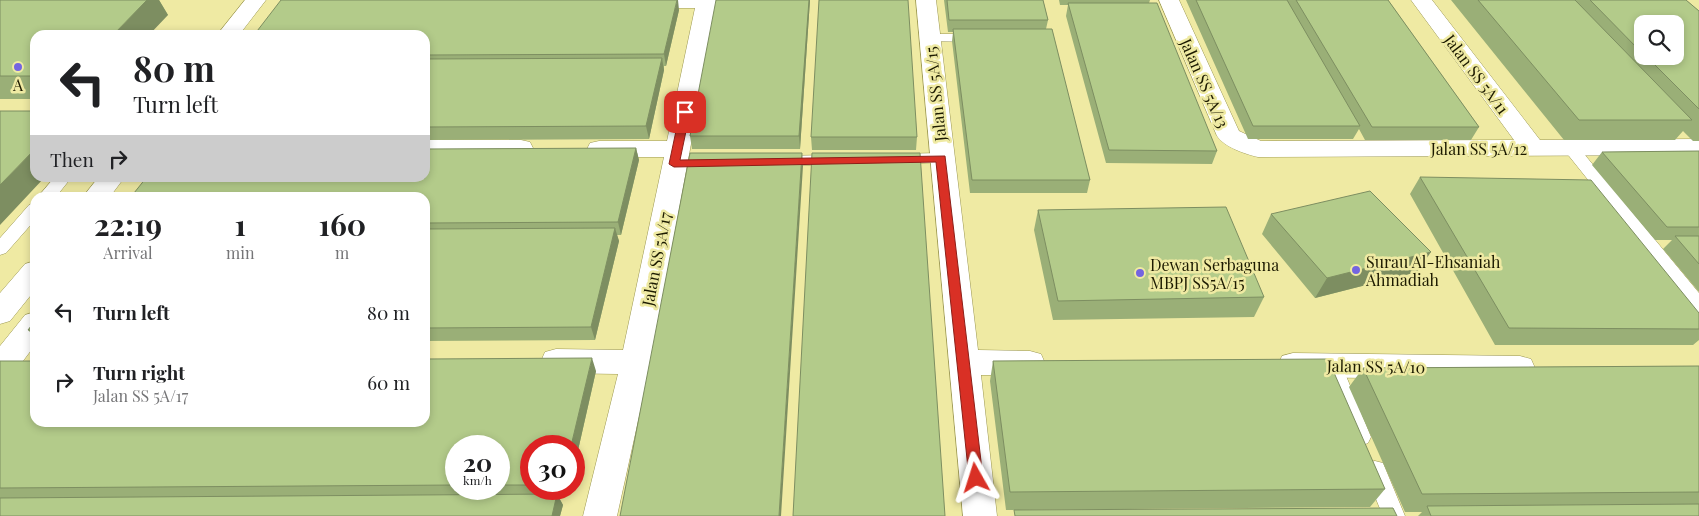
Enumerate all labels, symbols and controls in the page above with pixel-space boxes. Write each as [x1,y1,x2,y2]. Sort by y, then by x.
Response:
map controls [1634,15,1684,65]
button: search [1634,15,1684,65]
street label: Jalan SS 5A/11 [1440,29,1514,118]
street label: Jalan SS 5A/13 [1176,34,1234,131]
text: 80 m [133,44,215,91]
street label: Jalan SS 5A/15 [920,46,951,143]
icon: left [50,50,115,115]
marker: A [12,61,24,73]
place label: A [12,74,24,95]
text: Turn left [133,89,218,119]
pin [664,91,706,133]
icon: arrive [671,98,699,126]
street label: Jalan SS 5A/12 [1430,138,1527,159]
icon: right [104,145,132,173]
text: Then [50,146,94,172]
text: 22:19 [94,204,162,244]
text: 1 [234,204,246,244]
text: 160 [318,204,366,244]
street label: Jalan SS 5A/17 [636,210,675,309]
text: Arrival [103,242,153,263]
text: min [226,242,254,263]
text: m [335,242,349,263]
place label: Surau Al-Ehsaniah Ahmadiah [1365,251,1501,290]
place label: Dewan Serbaguna MBPJ SS5A/15 [1150,254,1279,293]
marker: Surau Al-Ehsaniah Ahmadiah [1350,264,1362,276]
marker: Dewan Serbaguna MBPJ SS5A/15 [1134,267,1146,279]
icon: left [50,298,78,326]
text: Turn left [93,299,170,325]
text: 80 m [367,299,410,325]
street label: Jalan SS 5A/10 [1326,355,1425,377]
text: Turn right [93,359,185,385]
icon: right [50,368,78,396]
text: 60 m [367,369,410,395]
text: Jalan SS 5A/17 [93,385,188,406]
speed limit sign: 30 [520,435,585,500]
text: 20 [463,445,492,478]
position arrow [949,451,1001,503]
text: km/h [463,472,492,488]

